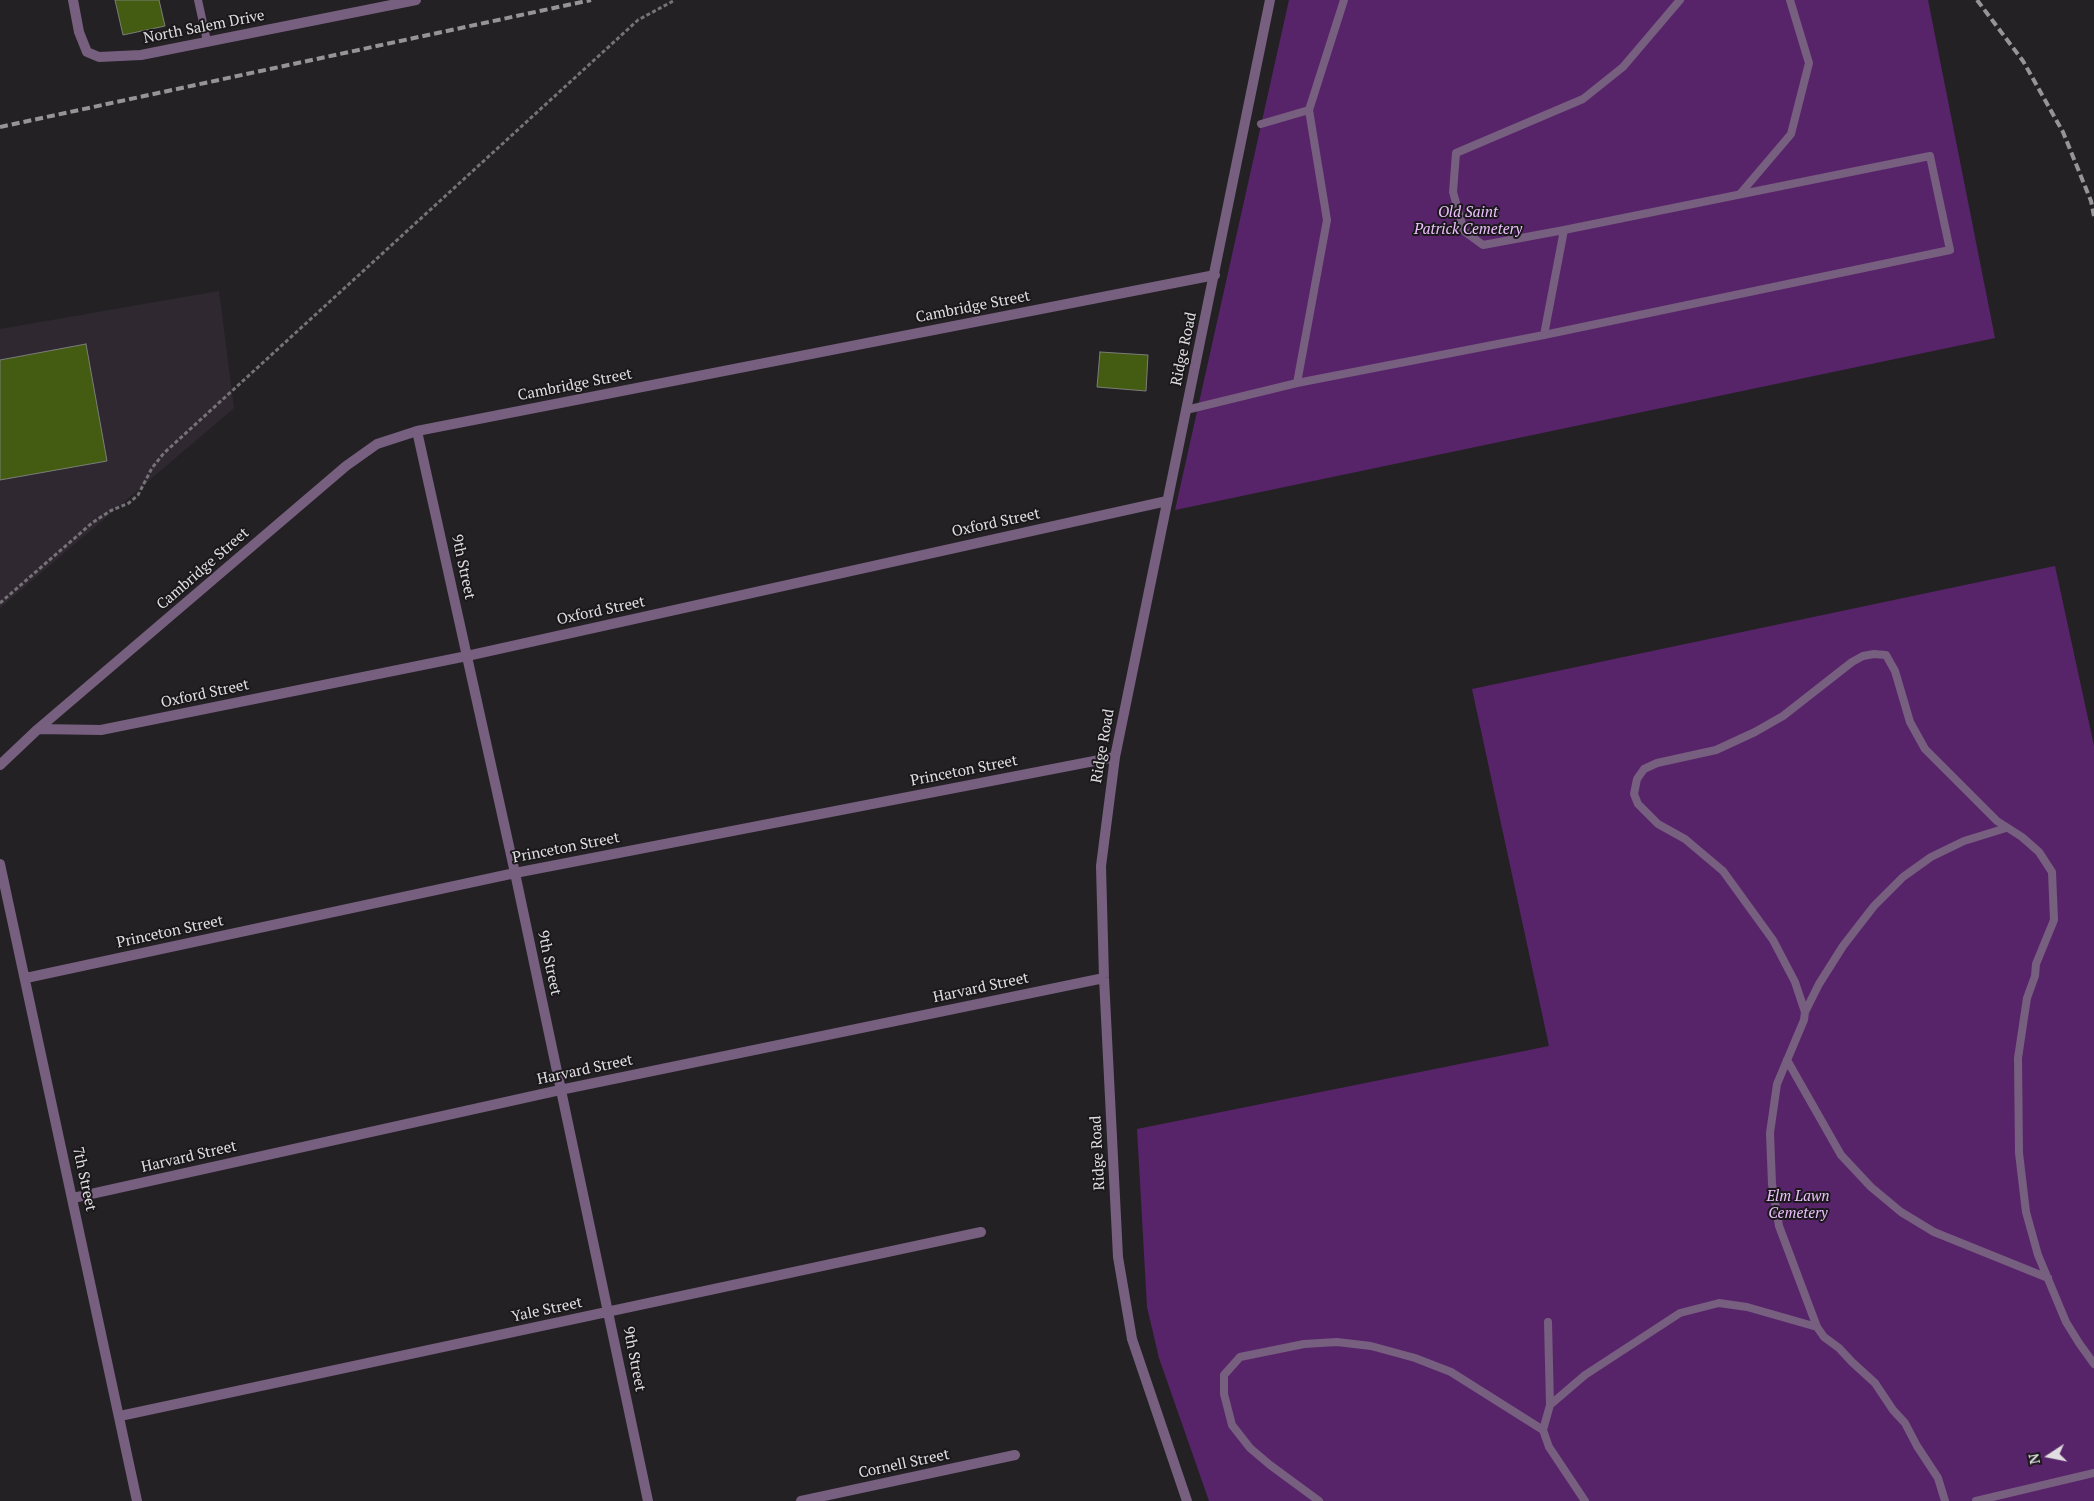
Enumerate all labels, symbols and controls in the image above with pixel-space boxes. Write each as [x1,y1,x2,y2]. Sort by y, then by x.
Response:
street label: North Salem Drive [142,6,266,48]
park label: Old Saint Patrick Cemetery [1414,204,1522,239]
street label: Cambridge Street [914,287,1032,327]
street label: Ridge Road [1167,310,1201,388]
street label: Cambridge Street [516,365,634,405]
street label: Oxford Street [950,505,1042,541]
street label: Cambridge Street [153,524,253,614]
street label: 9th Street [447,533,479,601]
street label: Oxford Street [555,593,647,629]
street label: Oxford Street [159,676,251,712]
street label: Ridge Road [1088,708,1118,784]
street label: Princeton Street [909,752,1019,790]
street label: Princeton Street [511,829,621,867]
street label: Princeton Street [115,912,225,952]
street label: 9th Street [533,929,565,997]
street label: Harvard Street [931,969,1031,1007]
street label: Harvard Street [535,1051,635,1089]
street label: Ridge Road [1087,1115,1109,1191]
street label: Harvard Street [140,1137,238,1177]
street label: 7th Street [68,1145,100,1213]
park label: Elm Lawn Cemetery [1766,1188,1830,1223]
street label: Yale Street [510,1294,584,1326]
street label: 9th Street [619,1325,649,1393]
north arrow [2024,1431,2074,1481]
street label: Cornell Street [857,1446,951,1482]
text: N [2023,1452,2044,1466]

